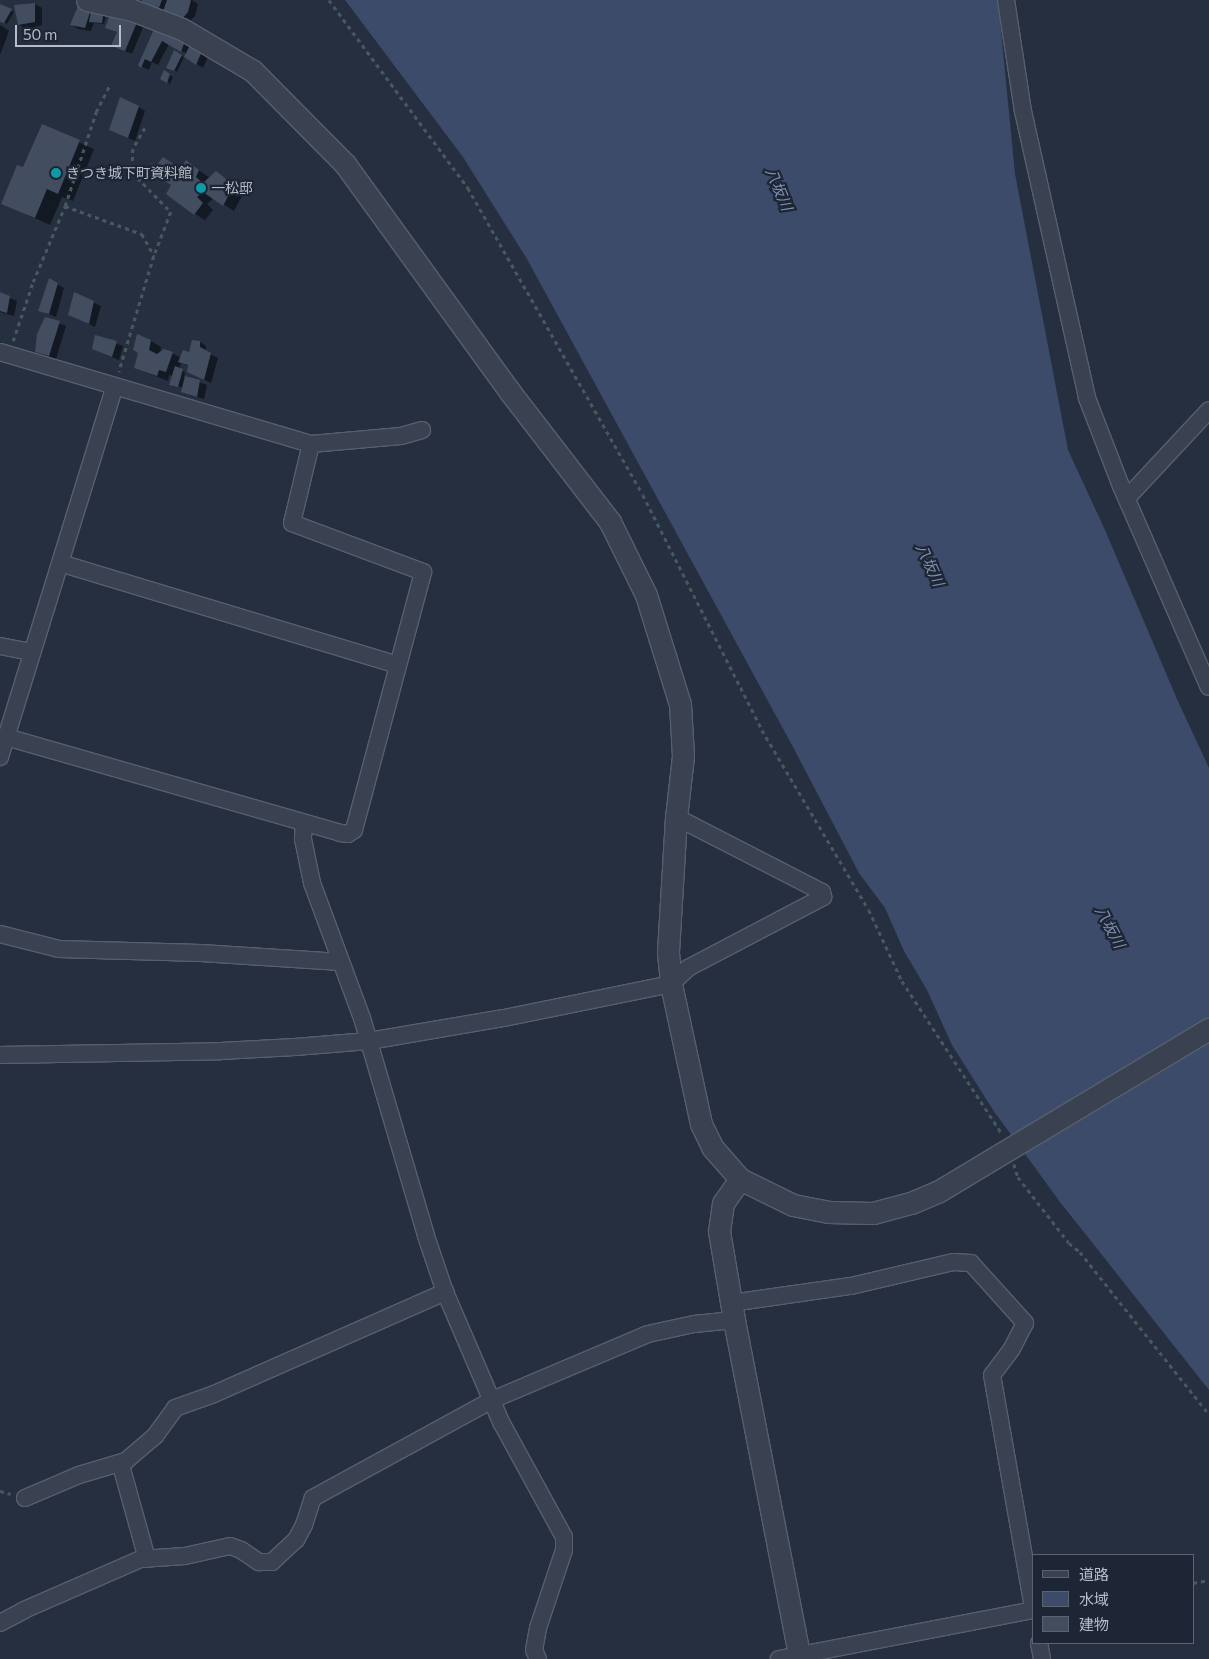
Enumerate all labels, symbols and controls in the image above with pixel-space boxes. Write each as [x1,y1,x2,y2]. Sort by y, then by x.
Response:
scale bar [18,15,124,47]
text: 50 m [23,25,57,43]
place label: きつき城下町資料館 [66,165,192,181]
water label: 八坂川 [762,165,796,213]
marker: きつき城下町資料館 [50,167,62,179]
place label: 一松邸 [211,180,253,196]
marker: 一松邸 [195,182,207,194]
water label: 八坂川 [912,541,948,589]
water label: 八坂川 [1091,903,1129,951]
legend [1032,1554,1194,1644]
text: 道路 [1079,1565,1109,1583]
text: 水域 [1079,1590,1109,1608]
text: 建物 [1079,1615,1109,1633]

